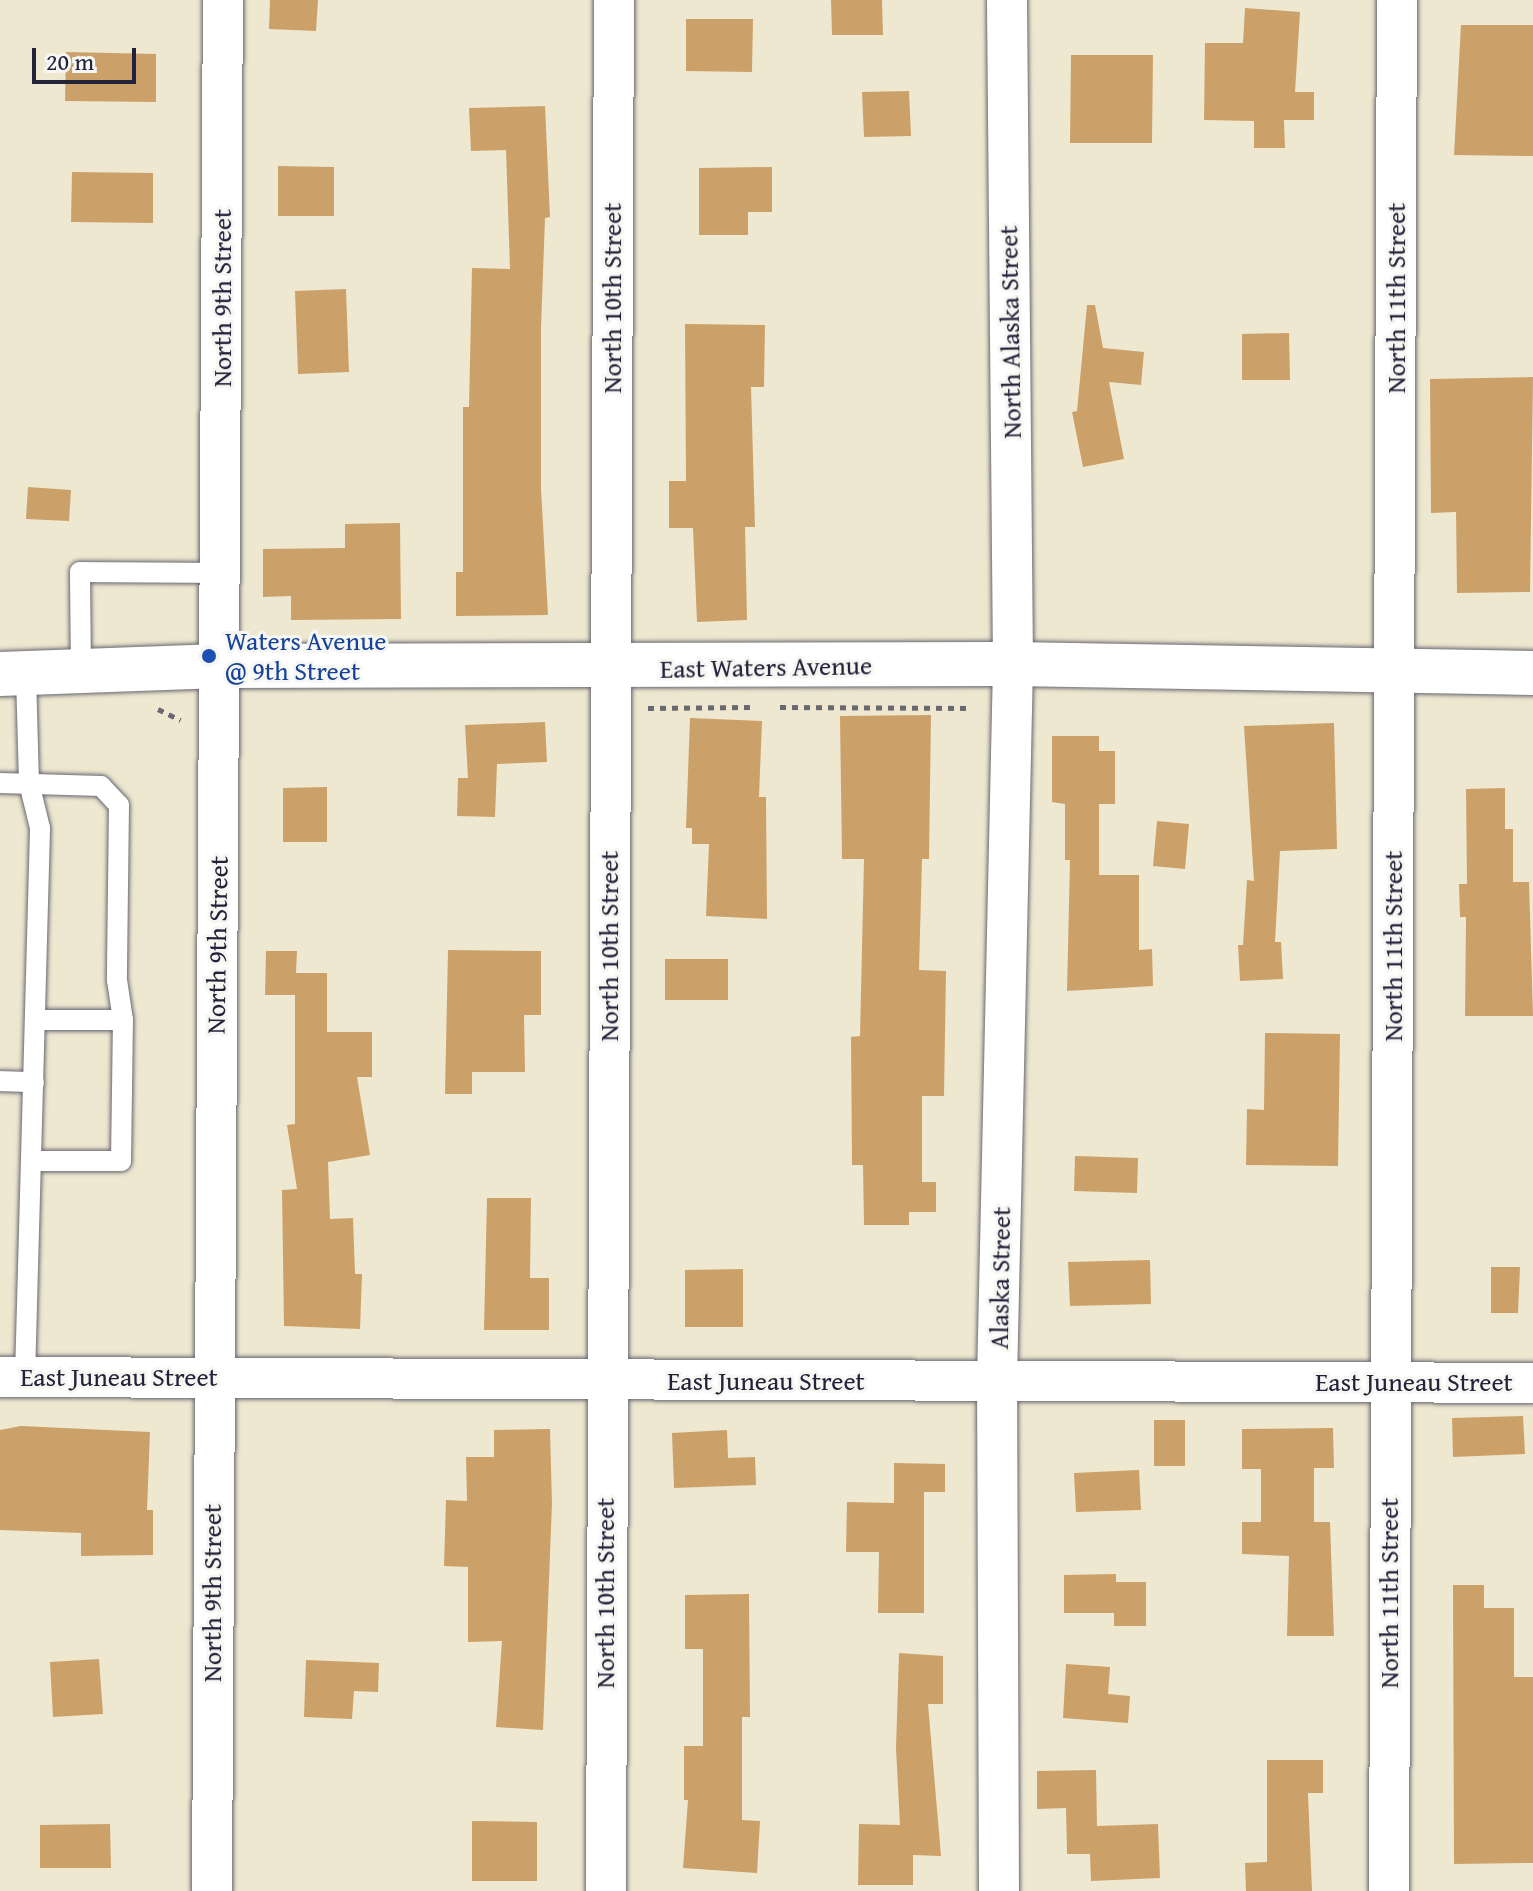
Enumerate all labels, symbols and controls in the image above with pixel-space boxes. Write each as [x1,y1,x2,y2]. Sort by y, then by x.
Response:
scale bar [36,32,140,82]
text: 20 m [46,44,94,79]
street label: North 10th Street [596,203,628,393]
street label: North 11th Street [1380,203,1412,393]
street label: North 9th Street [206,209,238,387]
street label: North Alaska Street [993,225,1027,439]
place label: Waters Avenue @ 9th Street [225,625,386,686]
marker: Waters Avenue @ 9th Street [200,647,218,665]
street label: East Waters Avenue [660,650,872,684]
street label: North 10th Street [593,851,625,1041]
street label: North 11th Street [1377,851,1409,1041]
street label: North 9th Street [200,856,234,1034]
street label: Alaska Street [983,1206,1017,1350]
street label: East Juneau Street [20,1361,218,1393]
street label: East Juneau Street [667,1365,865,1397]
street label: East Juneau Street [1315,1366,1513,1398]
street label: North 10th Street [589,1498,621,1688]
street label: North 11th Street [1373,1498,1405,1688]
street label: North 9th Street [196,1504,228,1682]

